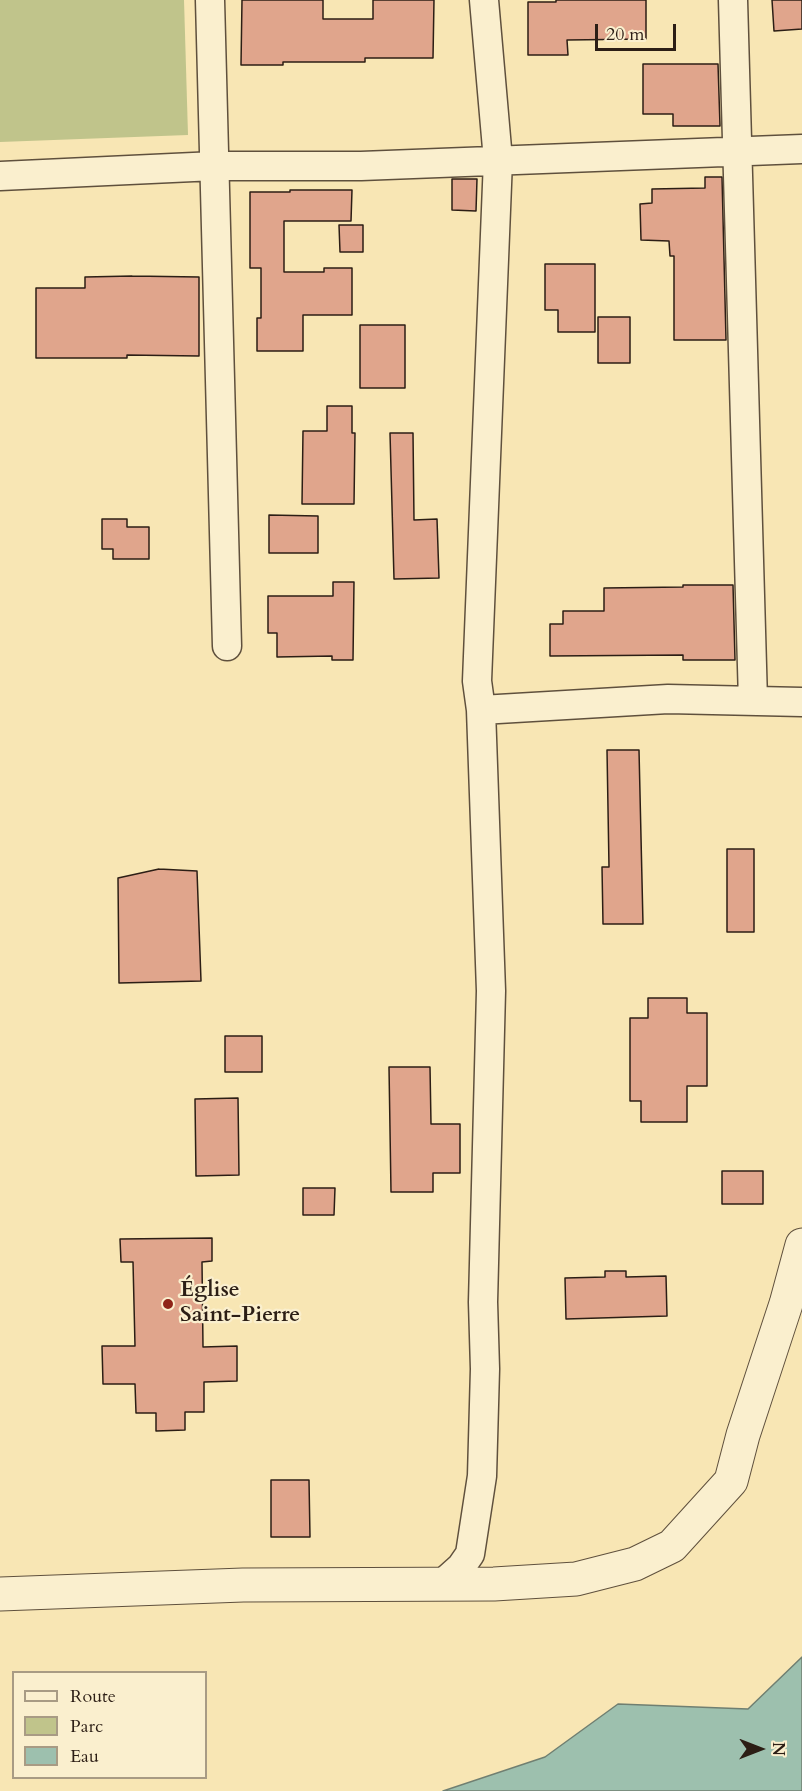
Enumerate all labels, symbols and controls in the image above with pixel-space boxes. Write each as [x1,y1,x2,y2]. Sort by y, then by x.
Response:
scale bar [598,12,679,50]
text: 20 m [606,22,645,47]
place label: Église Saint-Pierre [180,1278,300,1330]
marker: Église Saint-Pierre [161,1297,175,1311]
legend [12,1671,207,1779]
text: Route [70,1684,116,1709]
text: Parc [70,1714,103,1739]
north arrow [730,1719,790,1779]
text: N [767,1742,789,1756]
text: Eau [70,1744,99,1769]

